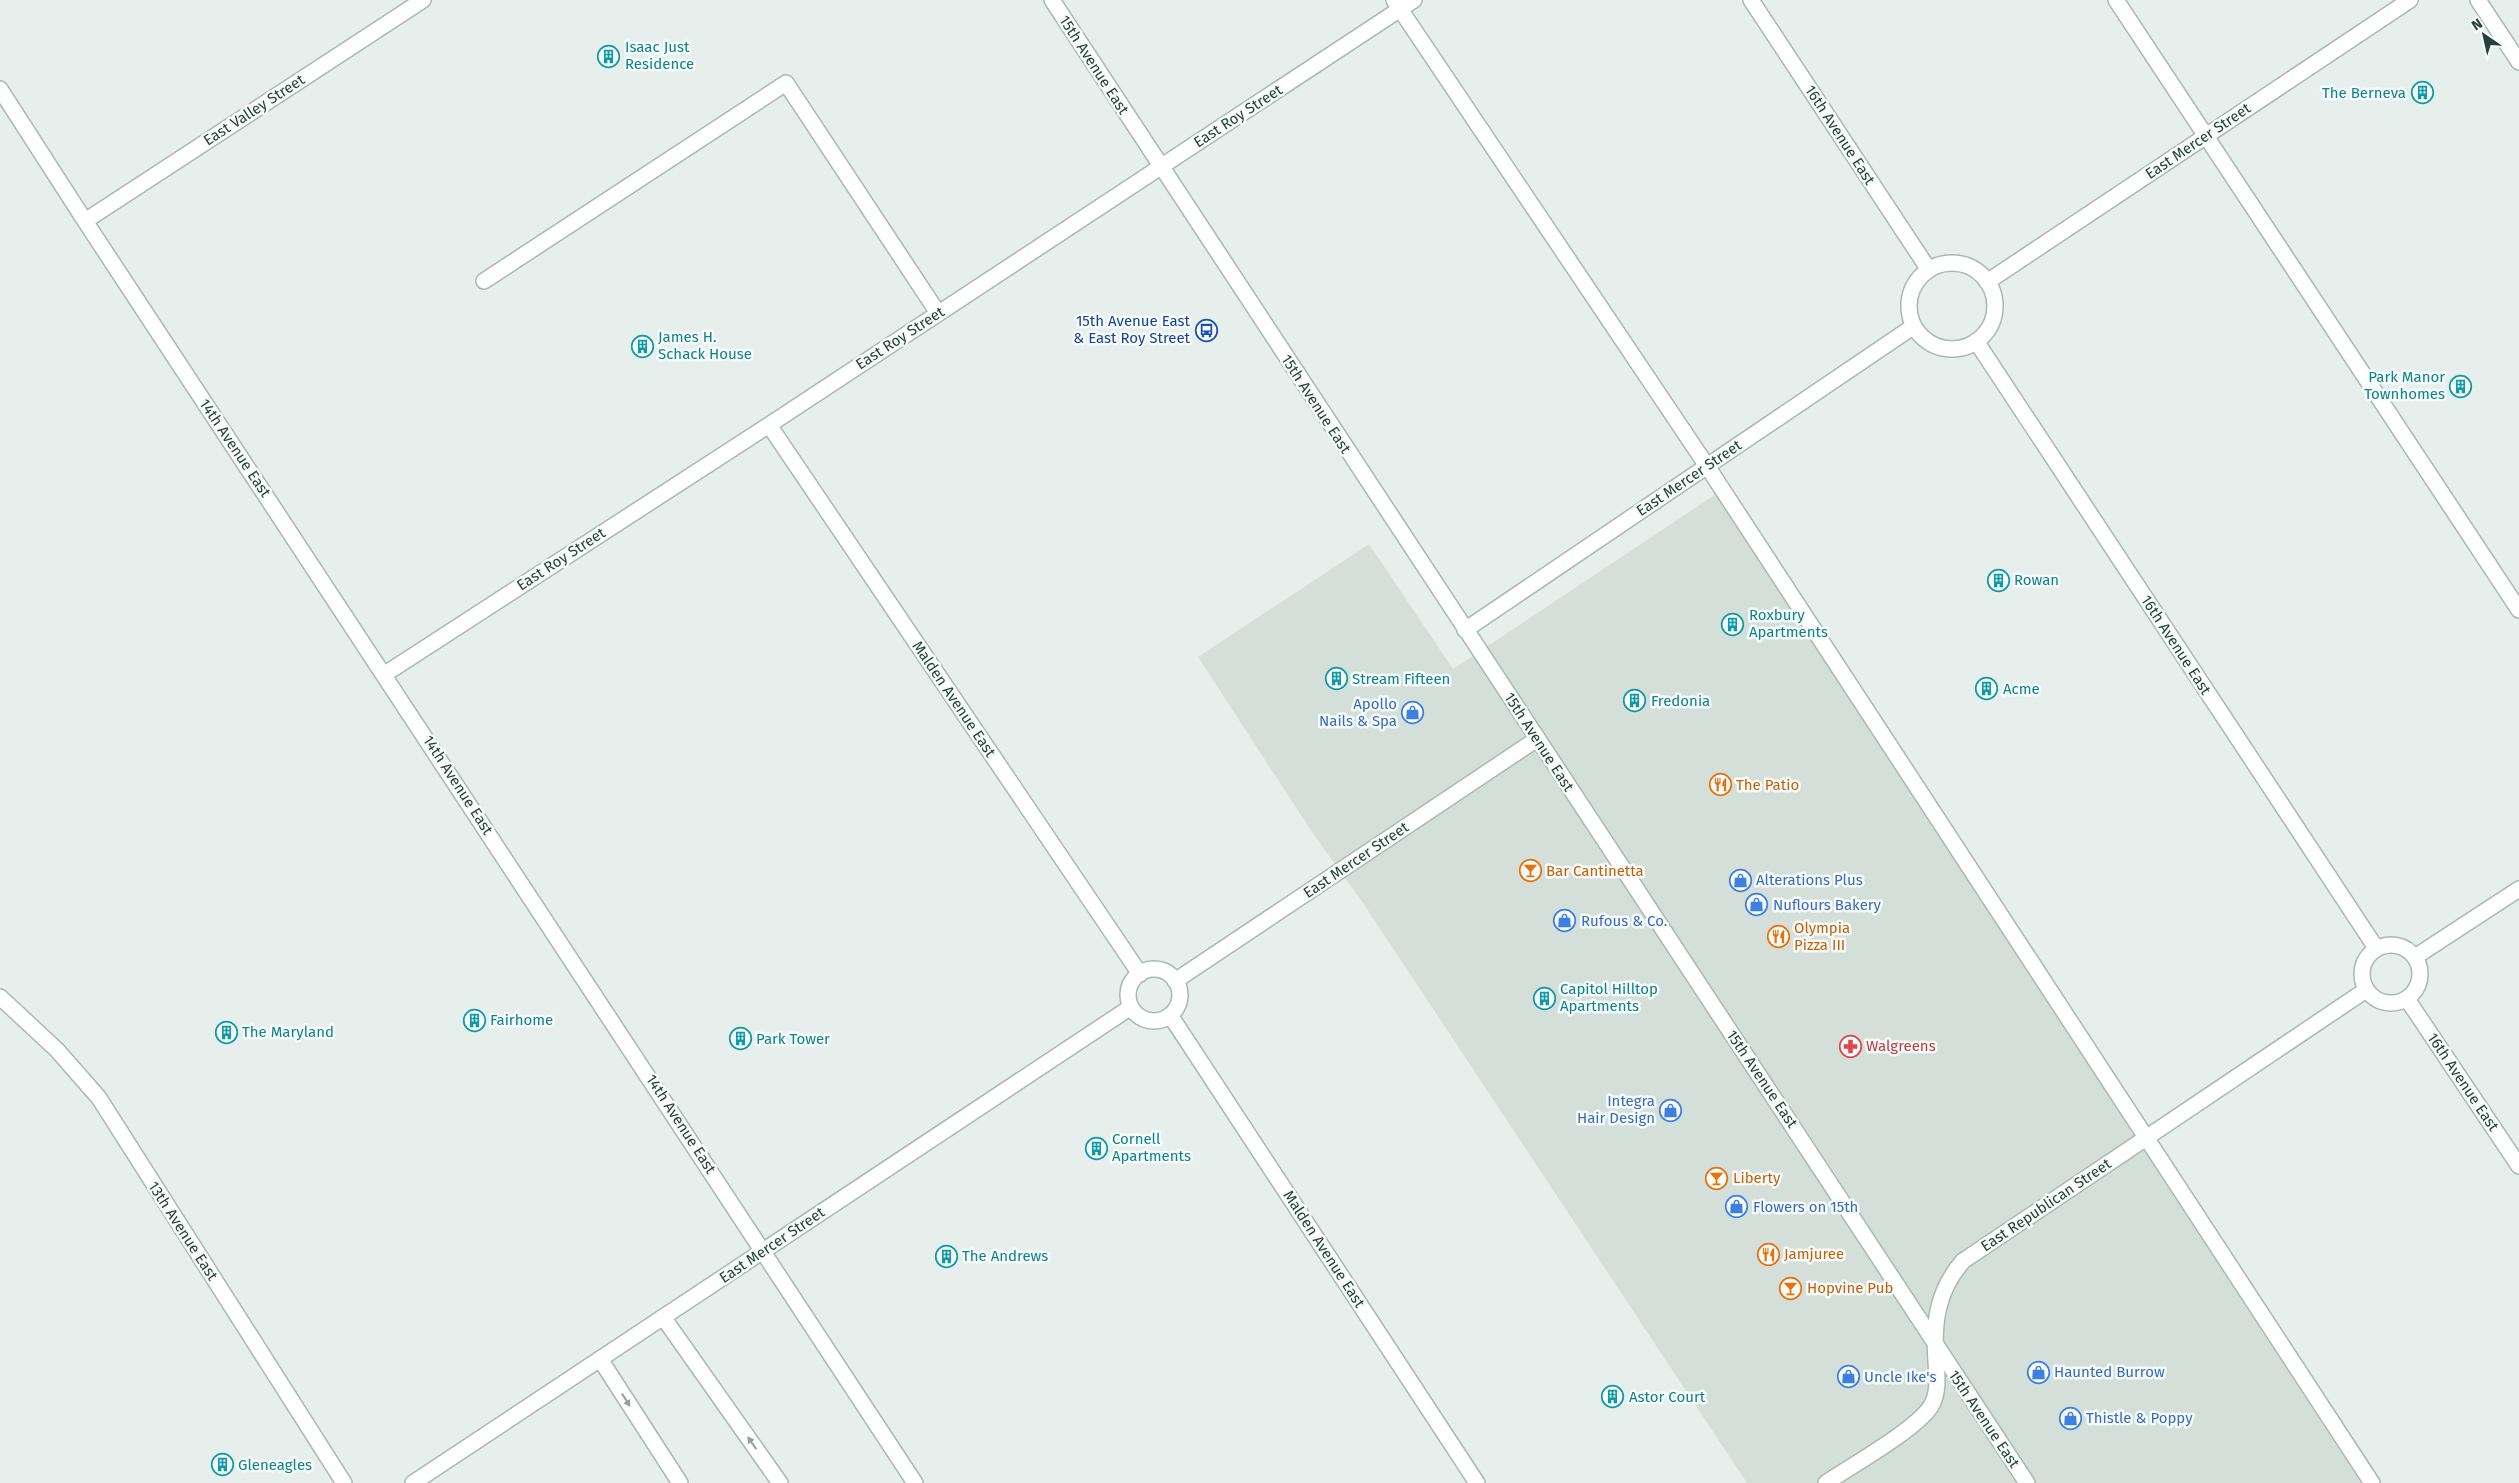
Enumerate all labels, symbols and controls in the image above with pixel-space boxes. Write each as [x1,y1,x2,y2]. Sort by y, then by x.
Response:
north arrow [2459,10,2509,60]
street label: 15th Avenue East [1055,12,1133,118]
text: N [2468,15,2486,34]
place label: Isaac Just Residence [625,38,694,73]
building icon: Isaac Just Residence [597,44,621,68]
street label: East Valley Street [200,70,308,149]
street label: East Roy Street [1190,80,1286,151]
building icon: The Berneva [2410,81,2434,105]
street label: 16th Avenue East [1801,82,1879,188]
place label: The Berneva [2322,84,2406,102]
street label: East Mercer Street [2142,99,2254,183]
street label: East Roy Street [852,302,948,373]
place label: 15th Avenue East & East Roy Street [1073,312,1191,347]
bus stop icon: 15th Avenue East & East Roy Street [1194,318,1218,342]
place label: James H. Schack House [658,328,752,363]
building icon: James H. Schack House [630,334,654,358]
street label: 15th Avenue East [1277,351,1355,457]
place label: Park Manor Townhomes [2364,368,2445,403]
building icon: Park Manor Townhomes [2449,374,2473,398]
street label: 14th Avenue East [195,395,275,501]
street label: East Mercer Street [1633,436,1745,520]
street label: East Roy Street [513,523,609,594]
building icon: Rowan [1986,568,2010,592]
place label: Rowan [2014,571,2059,589]
street label: 16th Avenue East [2137,592,2215,698]
place label: Roxbury Apartments [1749,606,1828,641]
building icon: Roxbury Apartments [1721,612,1745,636]
street label: Malden Avenue East [909,638,1000,761]
building icon: Stream Fifteen [1324,667,1348,691]
place label: Stream Fifteen [1352,670,1450,688]
building icon: Acme [1975,677,1999,701]
place label: Acme [2003,680,2040,698]
street label: 15th Avenue East [1500,689,1578,795]
building icon: Fredonia [1623,689,1647,713]
place label: Fredonia [1651,692,1710,710]
place label: Apollo Nails & Spa [1319,695,1397,730]
shop icon: Apollo Nails & Spa [1401,701,1425,725]
street label: 14th Avenue East [419,732,497,838]
restaurant icon: The Patio [1708,773,1732,797]
place label: The Patio [1736,776,1799,794]
street label: East Mercer Street [1300,818,1412,902]
bar icon: Bar Cantinetta [1518,859,1542,883]
place label: Bar Cantinetta [1546,862,1644,880]
shop icon: Alterations Plus [1728,868,1752,892]
place label: Alterations Plus [1756,871,1863,889]
shop icon: Nuflours Bakery [1745,893,1769,917]
place label: Nuflours Bakery [1773,896,1882,914]
shop icon: Rufous & Co. [1553,909,1577,933]
place label: Rufous & Co. [1581,912,1667,930]
place label: Olympia Pizza III [1794,919,1850,954]
restaurant icon: Olympia Pizza III [1766,925,1790,949]
place label: Capitol Hilltop Apartments [1560,980,1658,1015]
building icon: Capitol Hilltop Apartments [1532,986,1556,1010]
building icon: Fairhome [462,1008,486,1032]
place label: Fairhome [490,1011,553,1029]
building icon: The Maryland [214,1020,238,1044]
place label: The Maryland [242,1023,334,1041]
building icon: Park Tower [728,1027,752,1051]
street label: 15th Avenue East [1723,1027,1802,1132]
street label: 16th Avenue East [2423,1029,2503,1135]
place label: Park Tower [756,1030,830,1048]
pharmacy icon: Walgreens [1838,1034,1862,1058]
place label: Walgreens [1866,1037,1936,1055]
street label: 14th Avenue East [642,1071,720,1177]
place label: Integra Hair Design [1577,1092,1655,1127]
shop icon: Integra Hair Design [1659,1098,1683,1122]
place label: Cornell Apartments [1112,1130,1191,1165]
building icon: Cornell Apartments [1084,1136,1108,1160]
street label: East Republican Street [1978,1154,2115,1255]
bar icon: Liberty [1705,1166,1729,1190]
place label: Liberty [1733,1169,1781,1187]
street label: 13th Avenue East [144,1178,222,1284]
street label: Malden Avenue East [1279,1187,1369,1311]
shop icon: Flowers on 15th [1725,1195,1749,1219]
place label: Flowers on 15th [1753,1198,1858,1216]
street label: East Mercer Street [716,1203,828,1287]
restaurant icon: Jamjuree [1756,1242,1780,1266]
building icon: The Andrews [934,1244,958,1268]
place label: Jamjuree [1784,1245,1844,1263]
place label: The Andrews [962,1247,1048,1265]
bar icon: Hopvine Pub [1779,1276,1803,1300]
place label: Hopvine Pub [1807,1279,1893,1297]
shop icon: Haunted Burrow [2026,1360,2050,1384]
place label: Haunted Burrow [2054,1363,2165,1381]
shop icon: Uncle Ike's [1836,1365,1860,1389]
street label: 15th Avenue East [1945,1367,2024,1472]
place label: Uncle Ike's [1864,1368,1937,1386]
building icon: Astor Court [1601,1385,1625,1409]
place label: Astor Court [1629,1388,1706,1406]
one-way arrow [622,1394,631,1407]
shop icon: Thistle & Poppy [2058,1406,2082,1430]
place label: Thistle & Poppy [2086,1409,2193,1427]
one-way arrow [747,1436,757,1450]
building icon: Gleneagles [210,1453,234,1477]
place label: Gleneagles [238,1456,312,1474]

